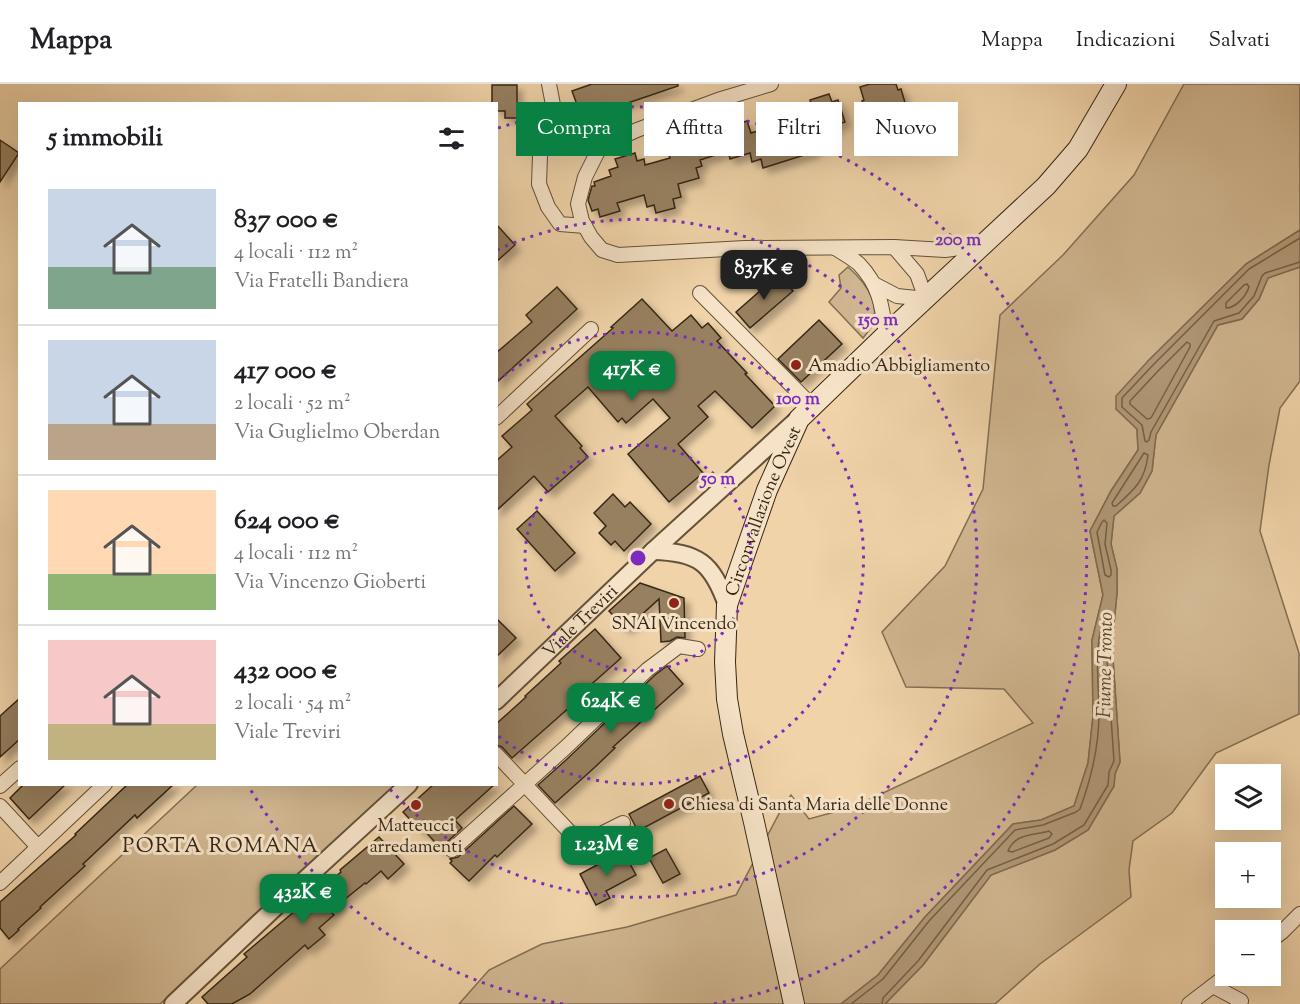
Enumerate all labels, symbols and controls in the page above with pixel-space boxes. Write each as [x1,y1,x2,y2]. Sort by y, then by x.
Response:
text: Mappa [30,21,112,61]
text: Mappa [981,26,1043,56]
text: Indicazioni [1076,26,1176,56]
text: Salvati [1209,26,1270,56]
chip: Compra [516,102,632,156]
chip: Affitta [644,102,744,156]
chip: Filtri [756,102,842,156]
chip: Nuovo [854,102,958,156]
text: 5 immobili [48,120,163,157]
icon: filters [435,122,468,155]
text: 837 000 € [234,202,339,239]
icon: home [96,213,168,285]
text: 200 m [935,228,981,254]
text: 4 locali · 112 m² [234,239,358,268]
pin: 837K € [715,250,813,301]
text: 837K € [734,255,794,284]
text: Via Fratelli Bandiera [234,268,409,297]
text: 150 m [858,308,898,334]
pin: 417K € [583,351,681,402]
text: 417 000 € [234,353,337,390]
place label: Amadio Abbigliamento [808,354,990,380]
text: 417K € [603,356,661,385]
marker: Amadio Abbigliamento [789,358,803,372]
icon: home [96,364,168,436]
text: 100 m [776,387,820,413]
text: 2 locali · 52 m² [234,390,351,419]
text: Via Guglielmo Oberdan [234,419,440,448]
street label: Circonvallazione Ovest [720,422,809,600]
text: 50 m [699,467,735,493]
text: 624 000 € [234,503,340,540]
icon: home [96,514,168,586]
text: 4 locali · 112 m² [234,540,358,569]
centre of rings [628,548,648,568]
text: Via Vincenzo Gioberti [234,569,426,598]
street label: Viale Treviri [537,580,625,665]
marker: SNAI Vincendo [667,596,681,610]
place label: SNAI Vincendo [612,612,737,638]
water label: Fiume Tronto [1091,612,1122,718]
text: 432 000 € [234,653,338,690]
icon: home [96,664,168,736]
pin: 624K € [562,683,660,734]
text: 624K € [581,688,641,717]
text: 2 locali · 54 m² [234,690,351,719]
text: Viale Treviri [234,719,341,748]
map controls [1215,764,1281,986]
button: layers [1215,764,1281,830]
place label: Chiesa di Santa Maria delle Donne [681,793,948,819]
marker: Chiesa di Santa Maria delle Donne [662,797,676,811]
marker: Matteucci arredamenti [409,798,423,812]
place label: Matteucci arredamenti [369,814,463,861]
pin: 1.23M € [552,826,662,877]
text: 1.23M € [575,831,639,860]
district label: PORTA ROMANA [122,832,320,862]
button: + [1215,842,1281,908]
pin: 432K € [254,874,352,925]
text: 432K € [274,879,332,908]
button: − [1215,920,1281,986]

